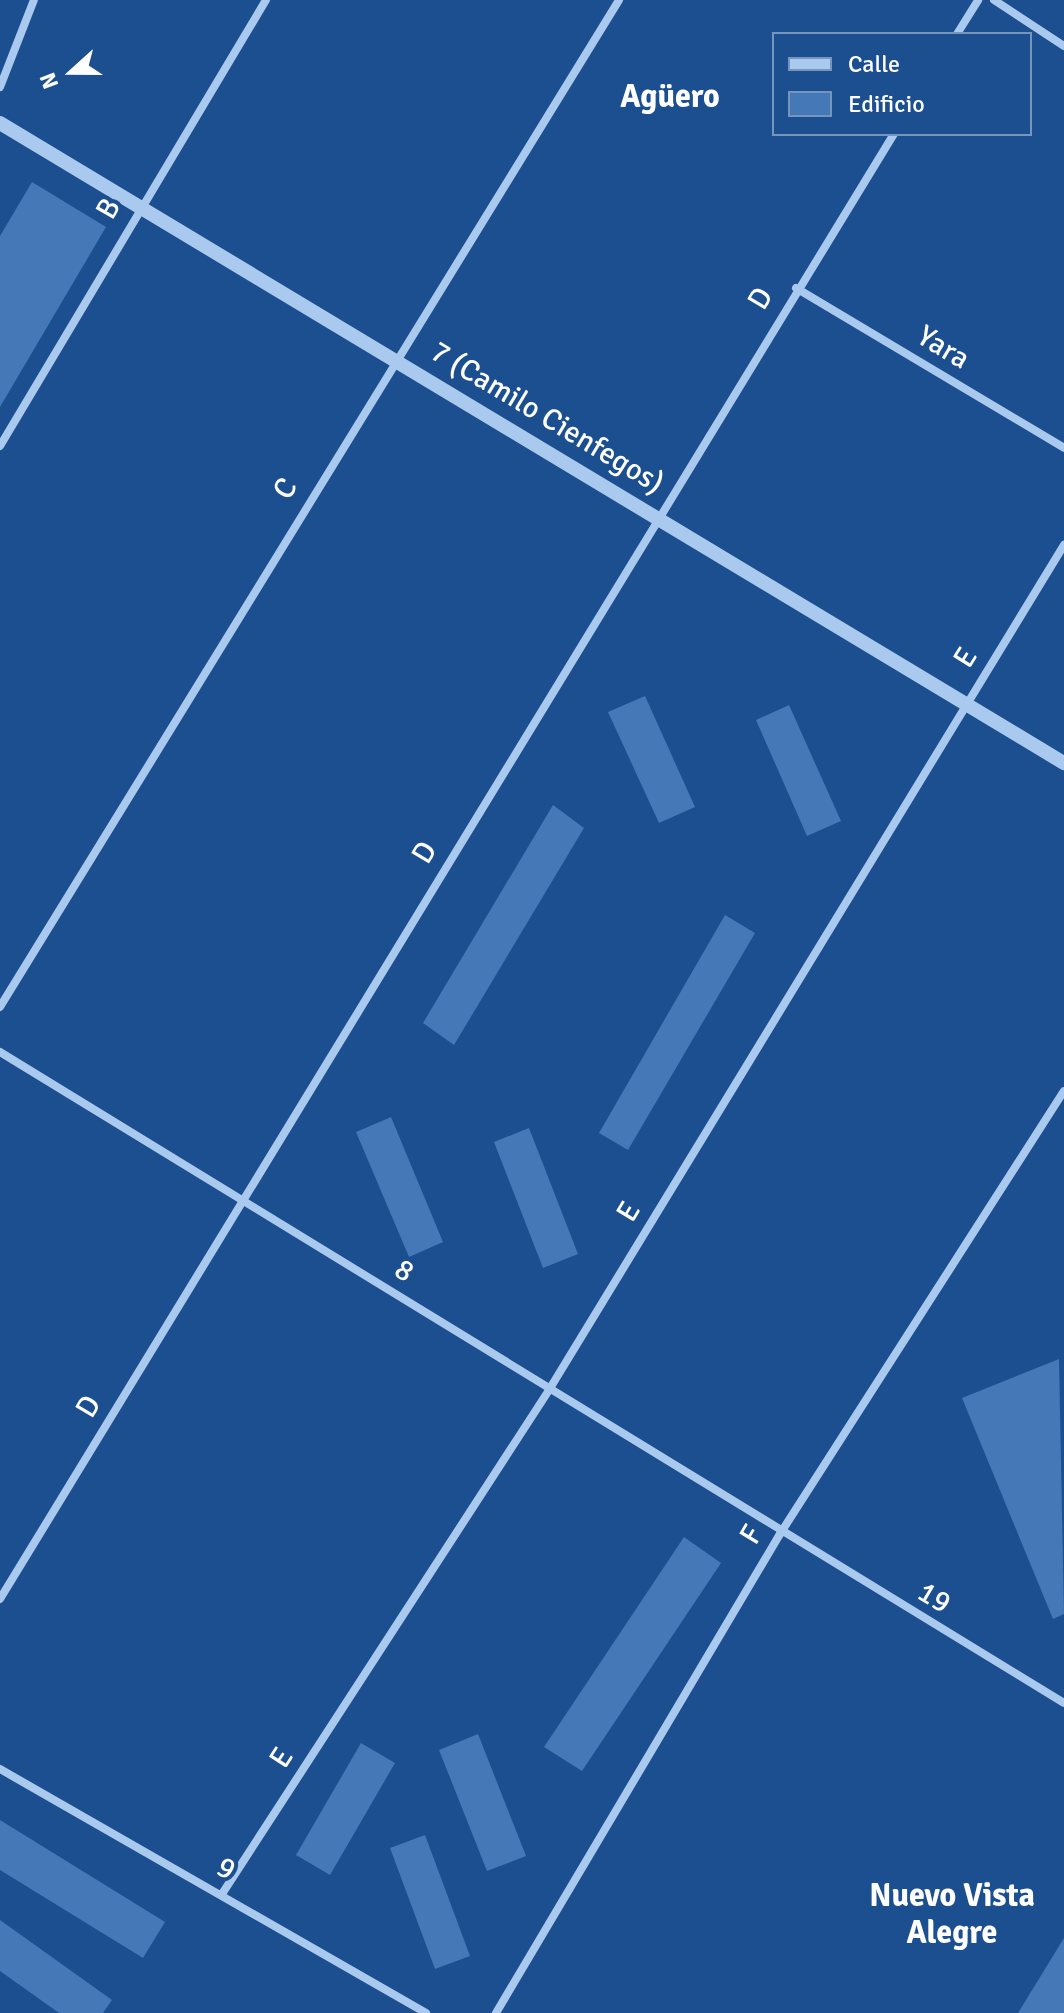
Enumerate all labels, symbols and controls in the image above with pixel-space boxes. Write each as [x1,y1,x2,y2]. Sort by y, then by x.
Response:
north arrow [32,32,112,112]
legend [772,32,1032,136]
text: Calle [848,49,900,79]
text: N [34,69,64,93]
district label: Agüero [620,78,720,116]
text: Edificio [848,89,925,119]
street label: B [89,192,129,226]
street label: D [741,281,781,317]
street label: Yara [910,318,976,378]
street label: 7 (Camilo Cienfegos) [424,334,670,502]
street label: C [266,472,306,506]
street label: E [946,641,986,675]
street label: D [405,835,445,871]
street label: E [609,1195,649,1229]
street label: 8 [388,1251,420,1291]
street label: D [69,1389,109,1425]
street label: F [733,1519,771,1551]
street label: 19 [911,1574,957,1622]
street label: E [262,1741,302,1775]
street label: 9 [210,1849,242,1889]
district label: Nuevo Vista Alegre [869,1878,1035,1953]

